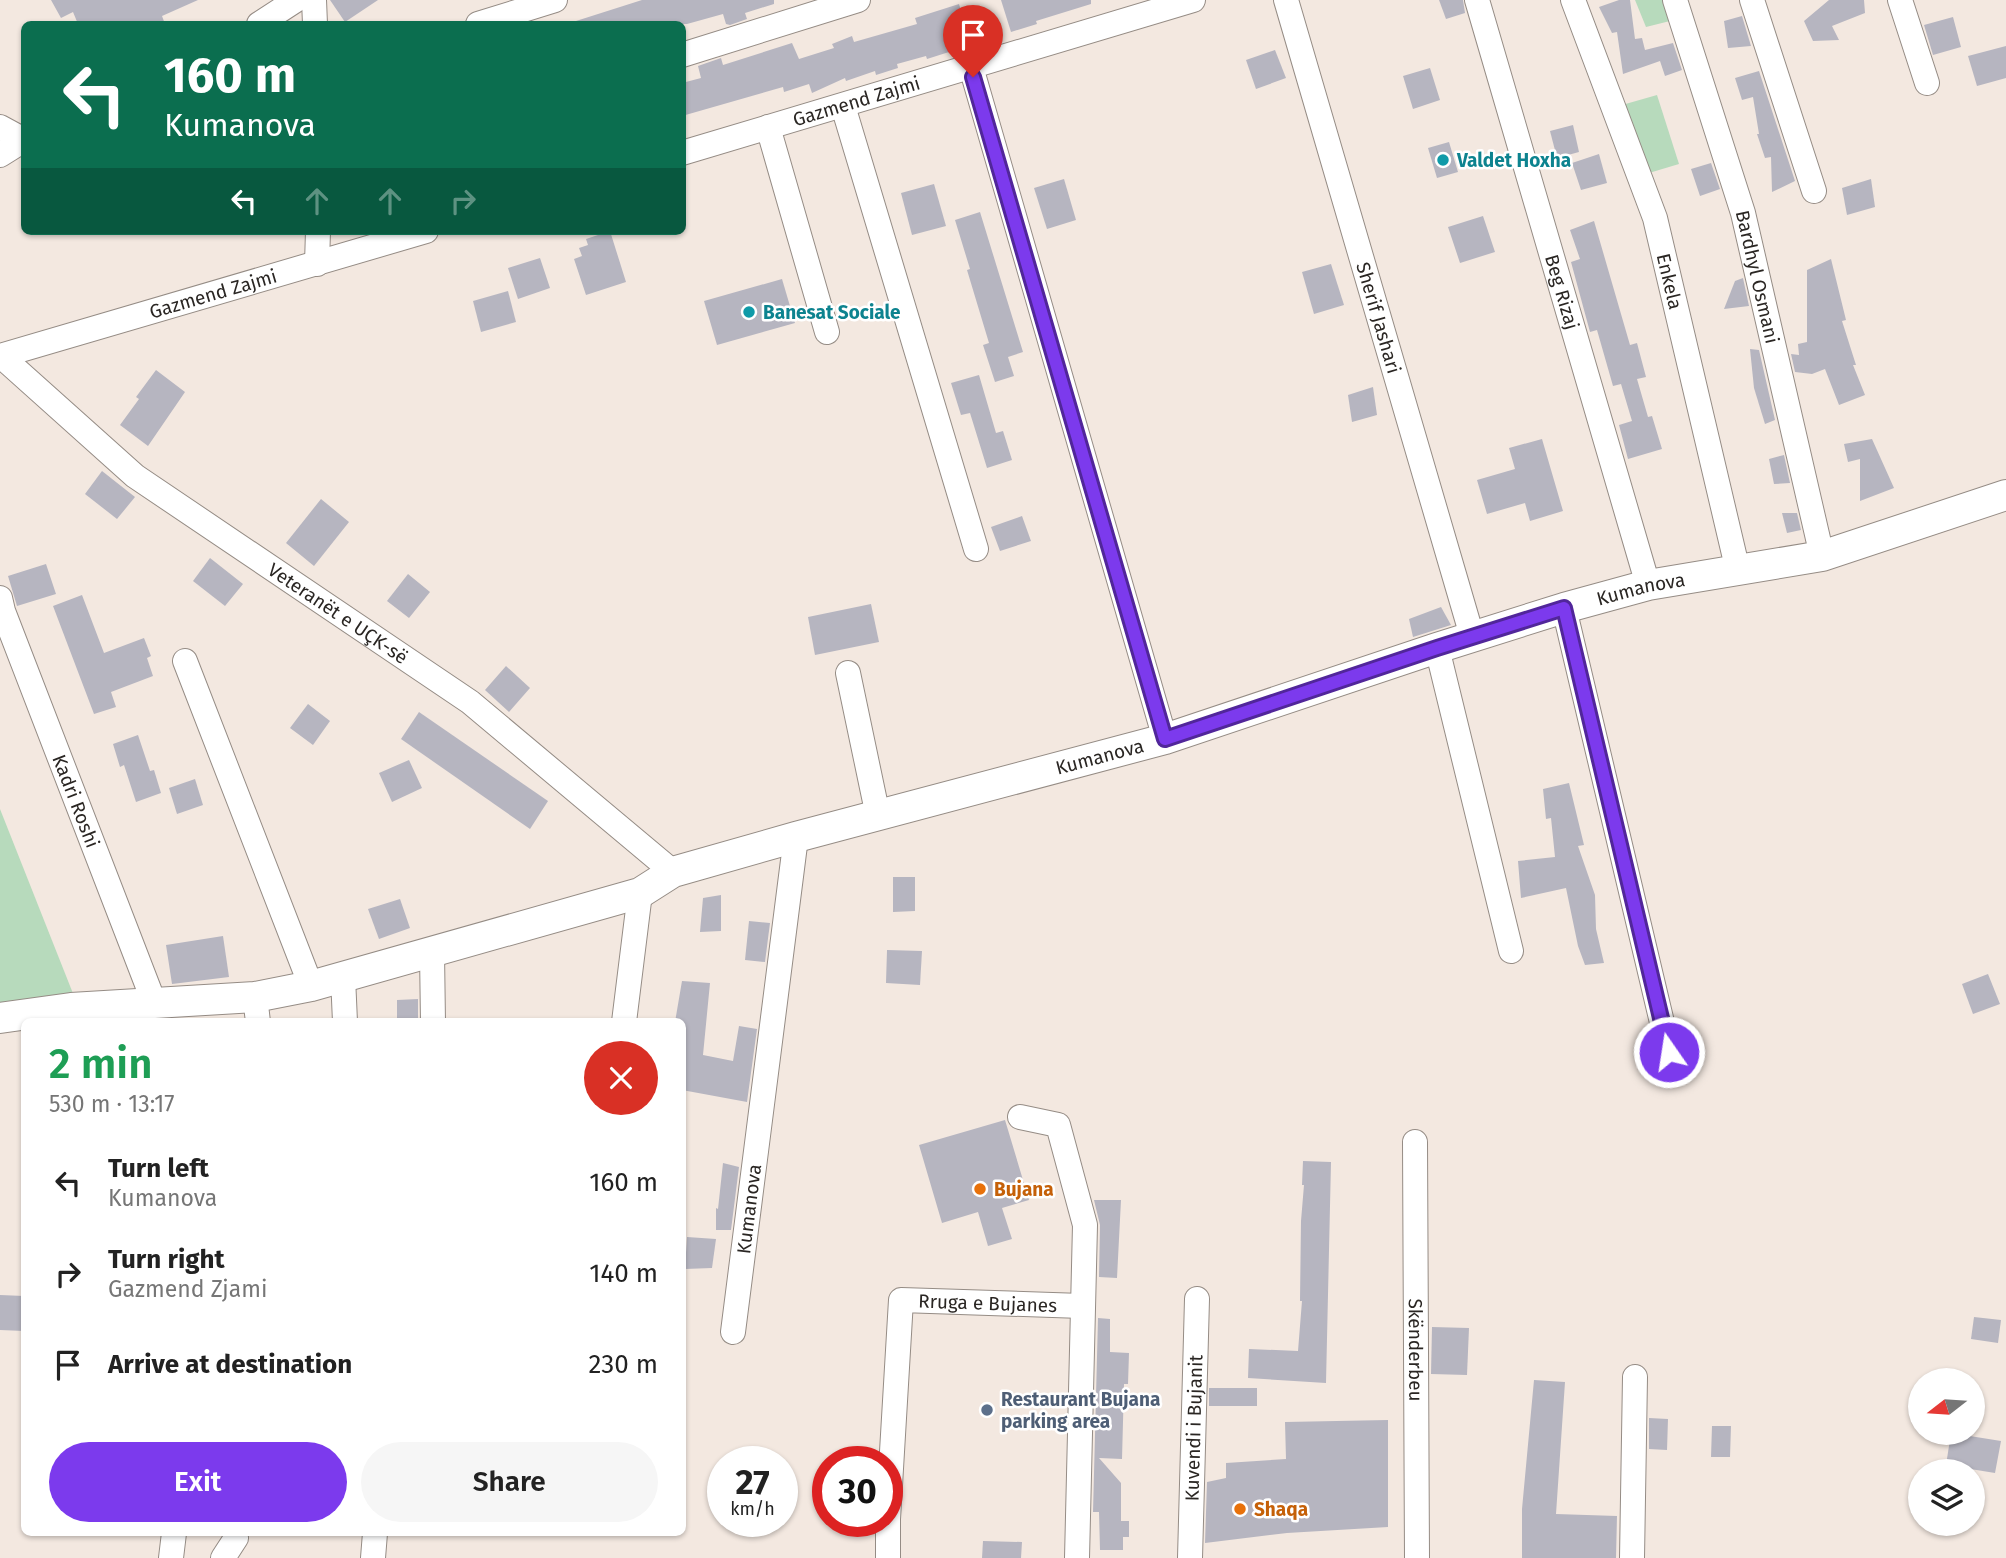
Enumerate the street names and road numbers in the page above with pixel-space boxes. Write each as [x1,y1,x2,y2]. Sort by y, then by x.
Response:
street label: Gazmend Zajmi [790,71,923,131]
street label: Bardhyl Osmani [1731,208,1784,346]
street label: Beg Rizaj [1540,251,1584,332]
street label: Enkela [1652,251,1688,312]
street label: Sherif Jashari [1352,259,1406,376]
street label: Gazmend Zajmi [147,264,279,323]
street label: Veteranët e UÇK-së [264,558,413,668]
street label: Kumanova [1594,568,1687,610]
street label: Kumanova [1053,734,1146,779]
street label: Kadri Roshi [48,751,105,851]
street label: Kumanova [732,1163,766,1255]
street label: Rruga e Bujanes [918,1289,1057,1317]
street label: Skënderbeu [1404,1298,1428,1402]
street label: Kuvendi i Bujanit [1180,1354,1207,1502]

